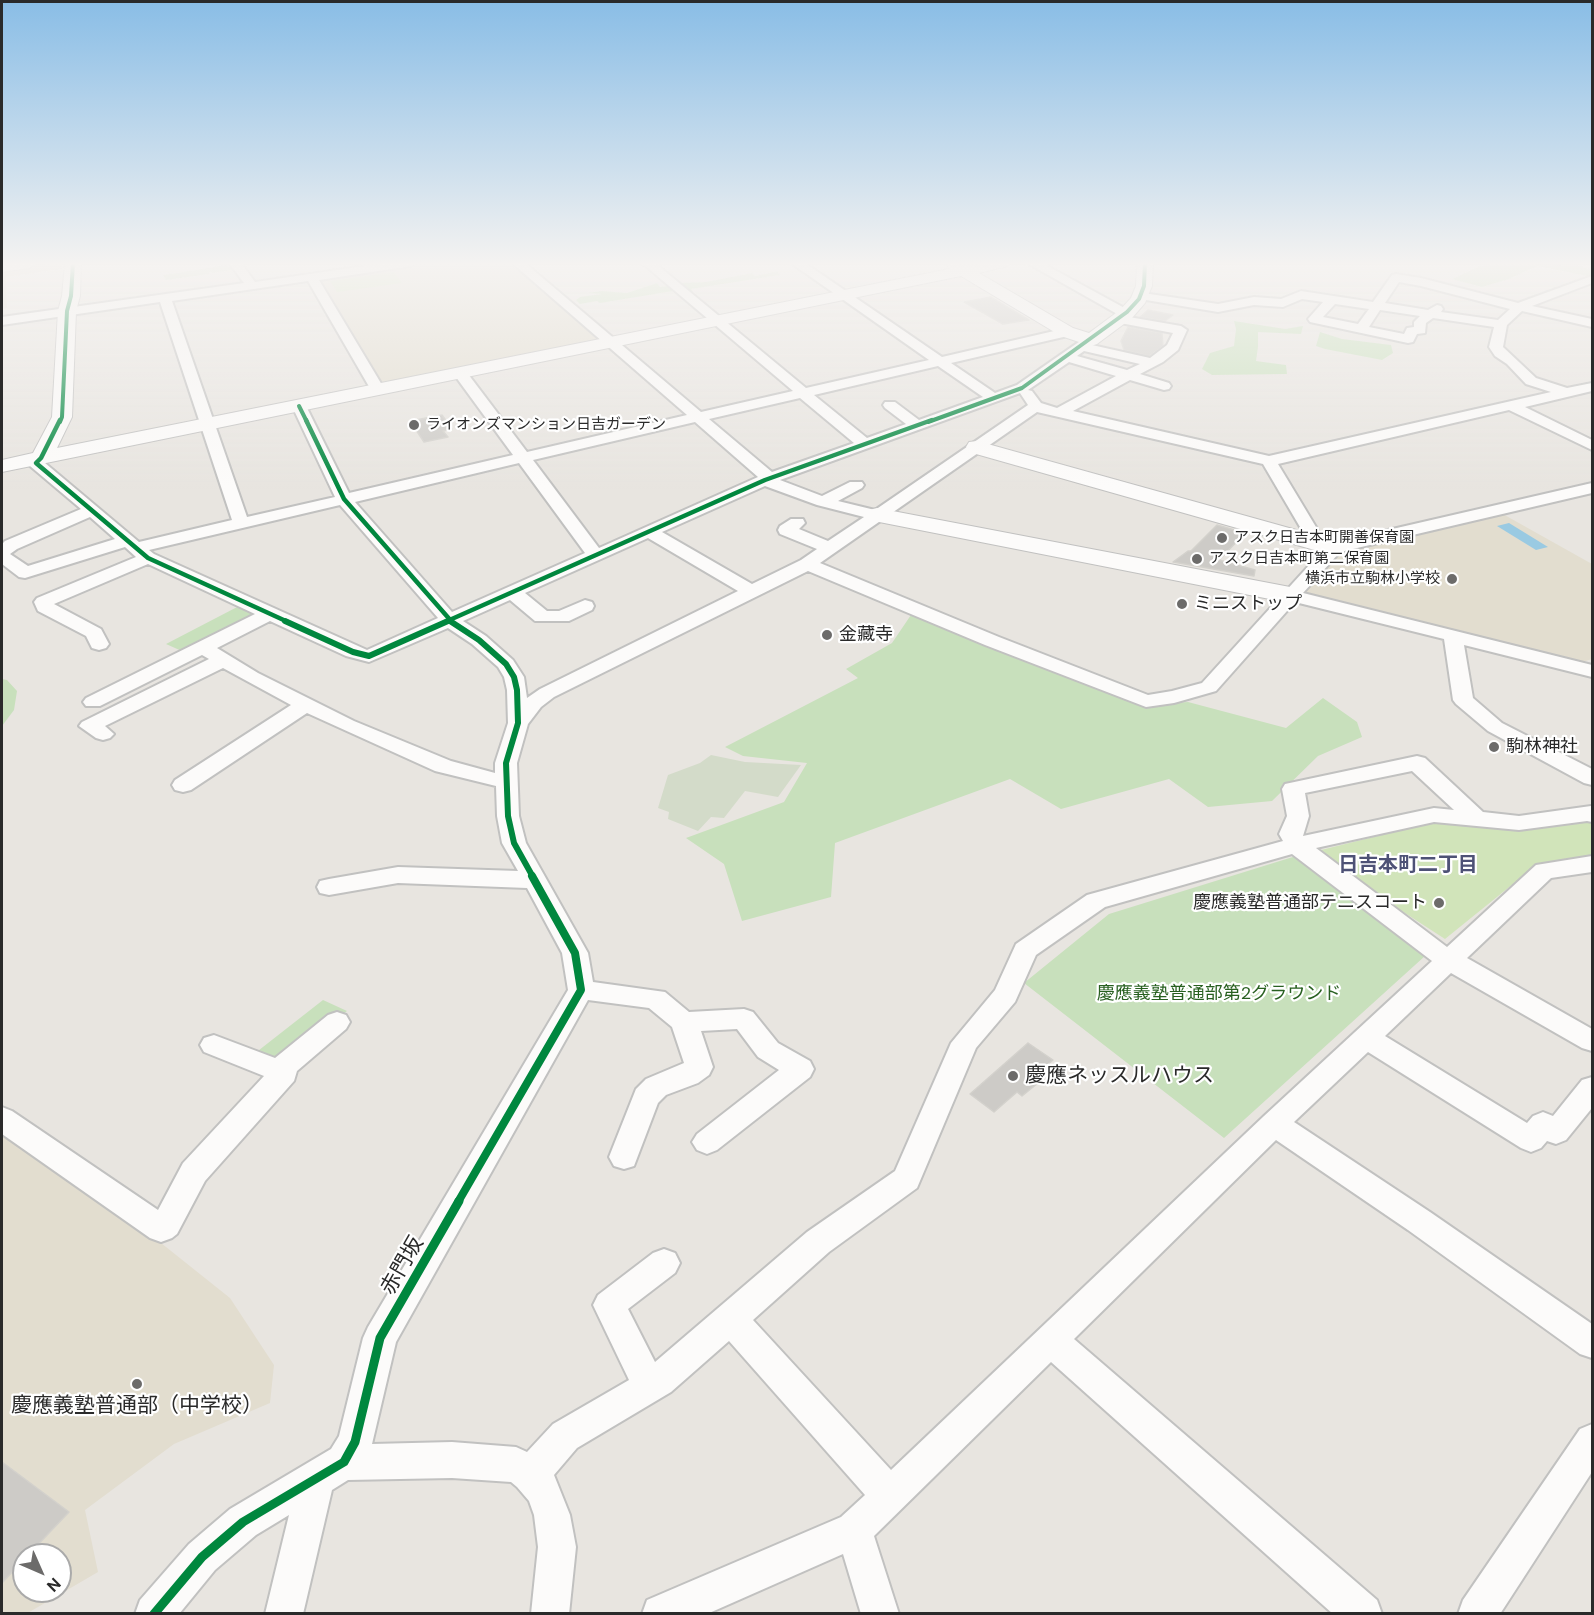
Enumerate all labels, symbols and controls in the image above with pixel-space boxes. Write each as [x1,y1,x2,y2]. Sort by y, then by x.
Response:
place label: ライオンズマンション日吉ガーデン [426,416,666,434]
marker: ライオンズマンション日吉ガーデン [407,418,421,432]
place label: アスク日吉本町開善保育園 [1234,529,1414,547]
marker: アスク日吉本町開善保育園 [1215,531,1229,545]
place label: アスク日吉本町第二保育園 [1209,550,1389,568]
marker: アスク日吉本町第二保育園 [1190,552,1204,566]
place label: 横浜市立駒林小学校 [1305,570,1440,588]
marker: 横浜市立駒林小学校 [1445,572,1459,586]
place label: ミニストップ [1194,593,1302,615]
marker: ミニストップ [1175,597,1189,611]
place label: 金藏寺 [839,624,893,646]
marker: 金藏寺 [820,628,834,642]
place label: 駒林神社 [1506,736,1578,758]
marker: 駒林神社 [1487,740,1501,754]
district label: 日吉本町二丁目 [1338,854,1478,878]
place label: 慶應義塾普通部テニスコート [1193,892,1427,914]
marker: 慶應義塾普通部テニスコート [1432,896,1446,910]
park label: 慶應義塾普通部第2グラウンド [1097,983,1341,1005]
place label: 慶應ネッスルハウス [1025,1063,1214,1089]
marker: 慶應ネッスルハウス [1006,1069,1020,1083]
street label: 赤門坂 [376,1232,430,1300]
marker: 慶應義塾普通部（中学校） [130,1377,144,1391]
place label: 慶應義塾普通部（中学校） [11,1393,263,1419]
north arrow [12,1543,72,1603]
text: N [42,1573,65,1596]

